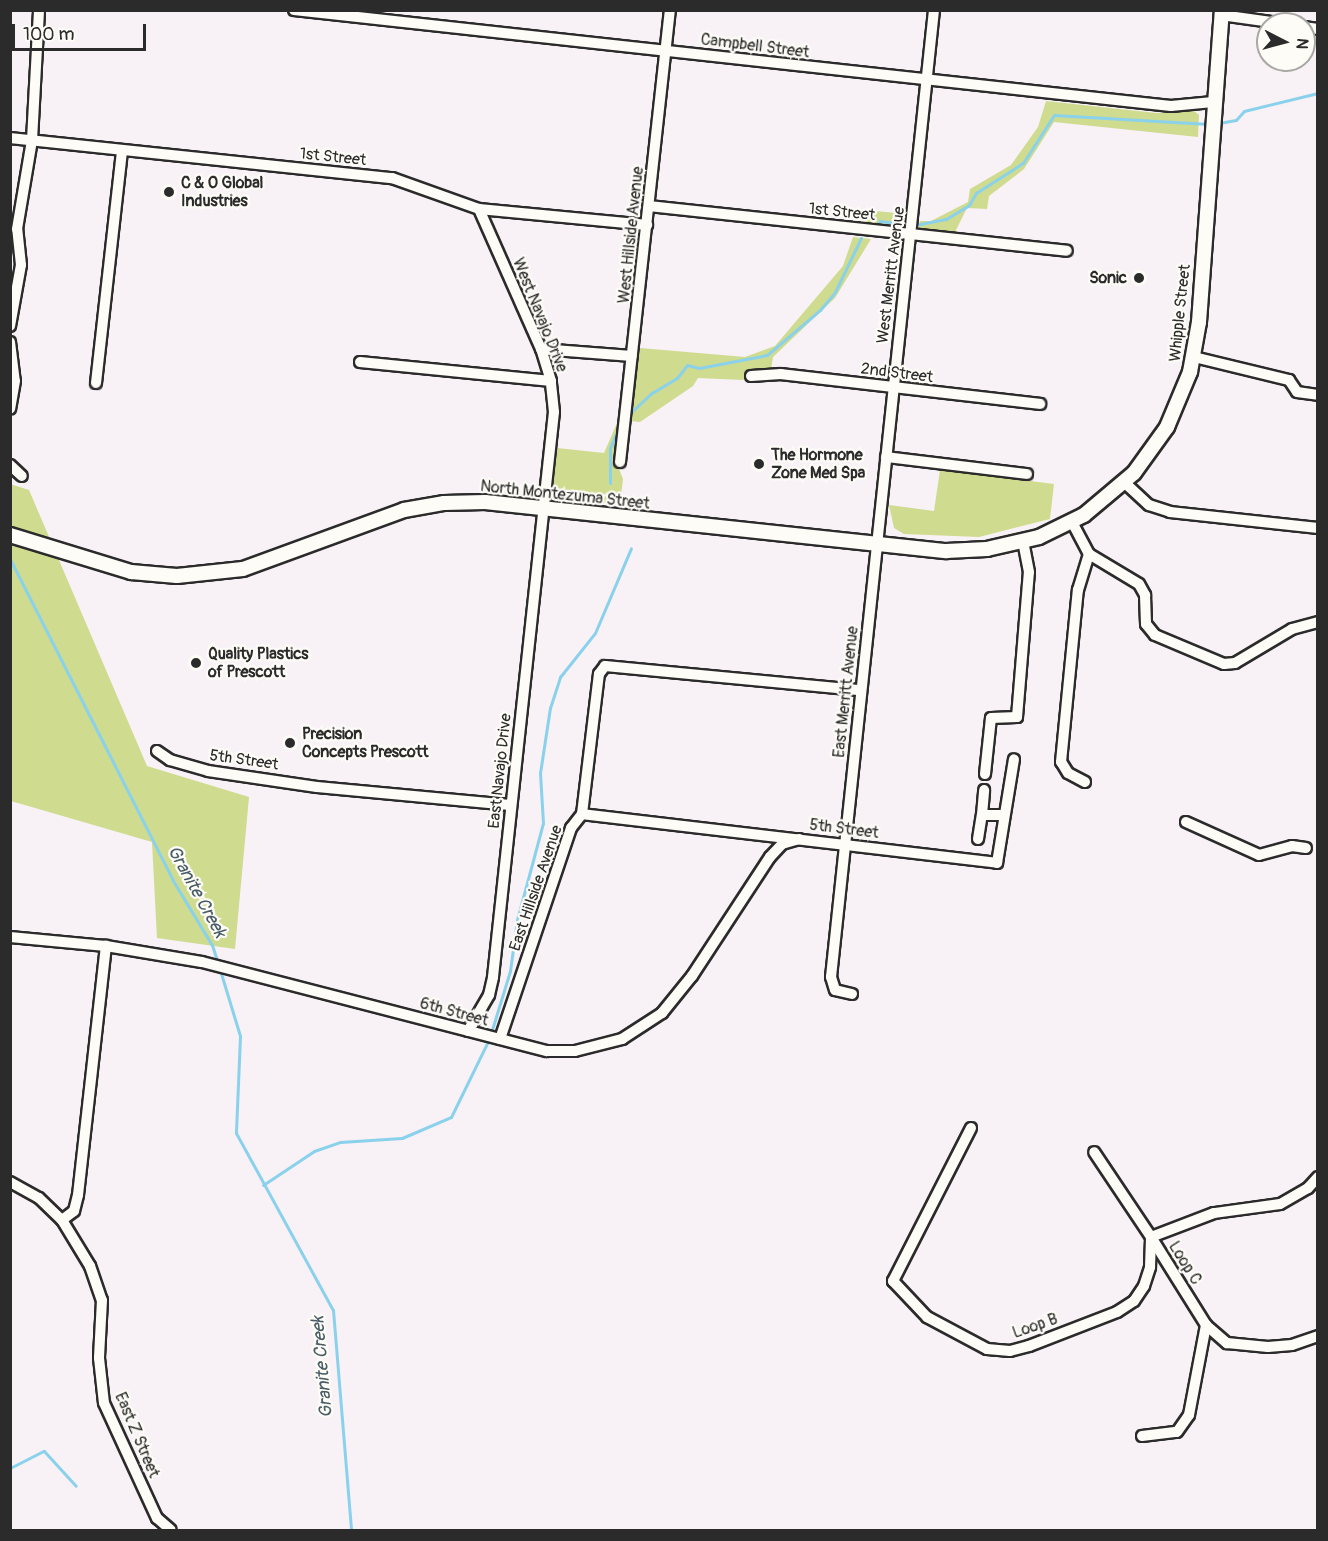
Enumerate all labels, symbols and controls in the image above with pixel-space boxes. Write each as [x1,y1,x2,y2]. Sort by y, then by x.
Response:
scale bar [15,12,148,50]
north arrow [1256,12,1316,72]
text: 100 m [23,23,75,46]
street label: Campbell Street [700,30,810,62]
text: N [1291,37,1312,50]
street label: 1st Street [299,144,367,170]
street label: West Hillside Avenue [614,165,648,305]
place label: C & O Global Industries [181,173,263,211]
marker: C & O Global Industries [162,185,176,199]
street label: 1st Street [808,199,876,225]
street label: West Merritt Avenue [873,205,909,345]
street label: West Navajo Drive [508,255,572,375]
street label: Whipple Street [1165,263,1195,363]
place label: Sonic [1089,268,1127,288]
marker: Sonic [1132,271,1146,285]
street label: 2nd Street [860,359,934,387]
place label: The Hormone Zone Med Spa [771,445,865,483]
marker: The Hormone Zone Med Spa [752,457,766,471]
street label: North Montezuma Street [479,477,651,513]
street label: East Merritt Avenue [830,625,862,759]
place label: Quality Plastics of Prescott [208,644,308,682]
marker: Quality Plastics of Prescott [189,656,203,670]
street label: East Navajo Drive [484,712,516,830]
place label: Precision Concepts Prescott [302,724,429,762]
marker: Precision Concepts Prescott [283,736,297,750]
street label: 5th Street [208,746,280,774]
street label: 5th Street [808,815,880,843]
street label: East Hillside Avenue [505,822,567,954]
water label: Granite Creek [162,842,230,942]
street label: 6th Street [418,994,490,1030]
street label: Loop C [1164,1238,1206,1288]
street label: Loop B [1010,1309,1060,1343]
water label: Granite Creek [308,1315,338,1419]
street label: East Z Street [110,1390,164,1480]

